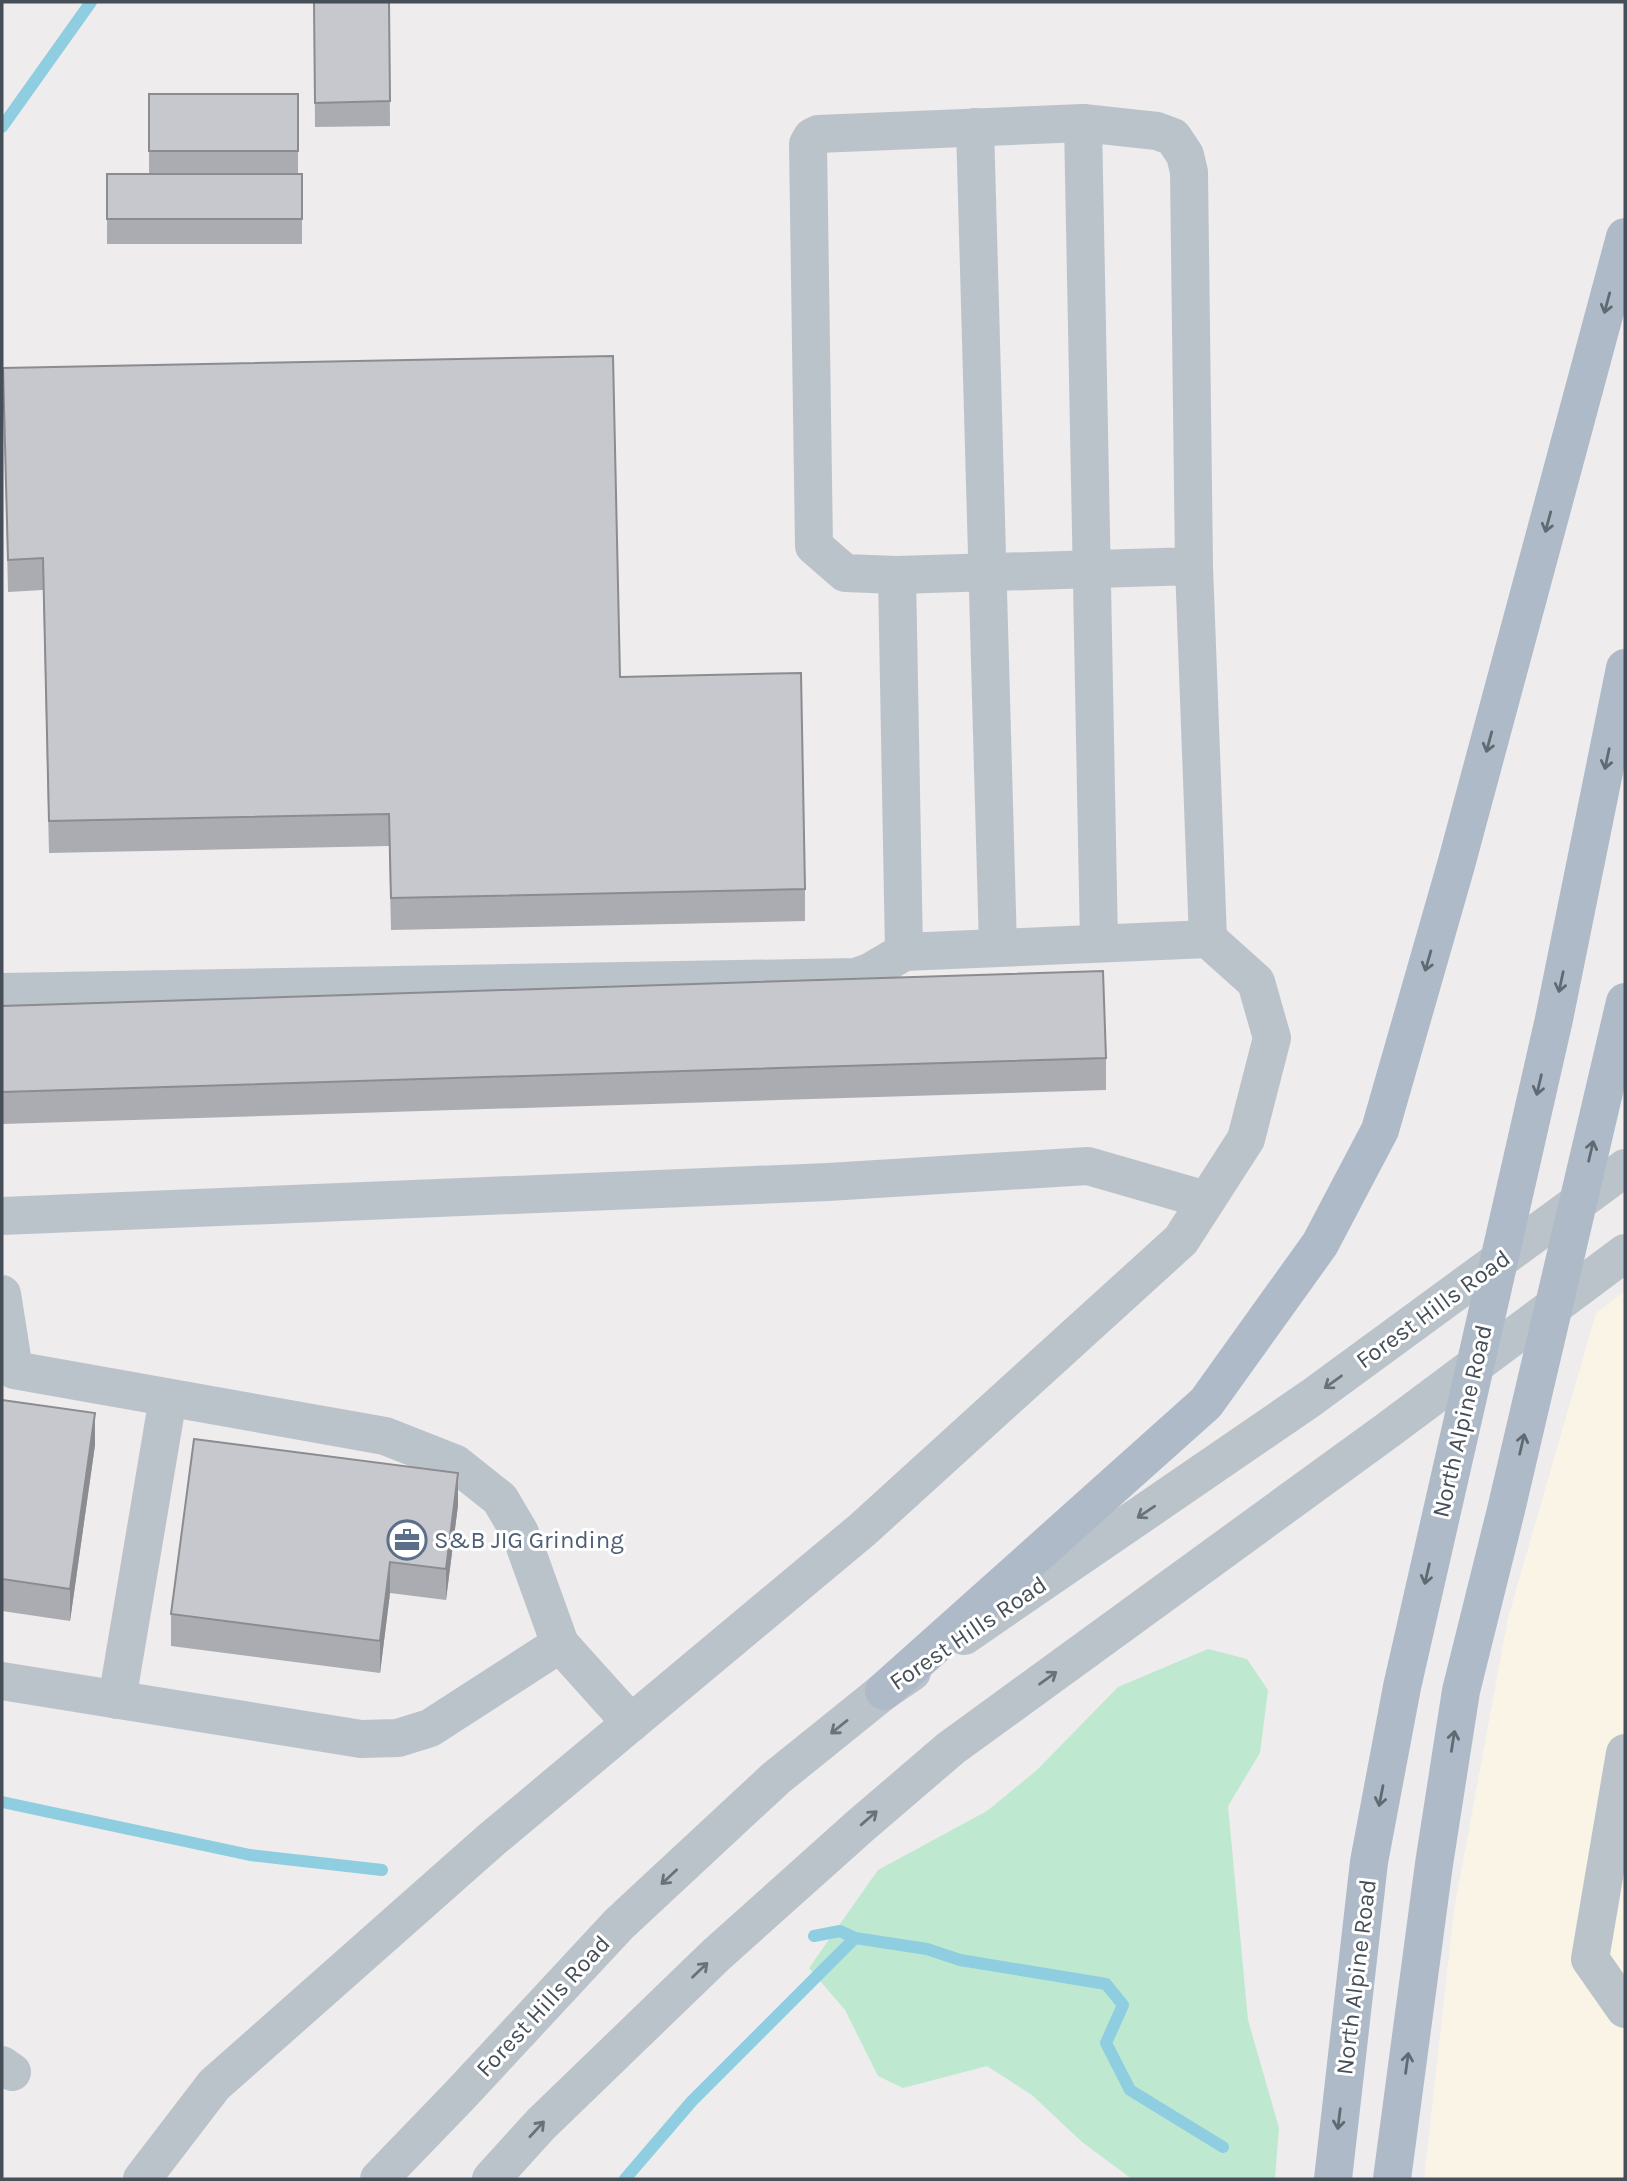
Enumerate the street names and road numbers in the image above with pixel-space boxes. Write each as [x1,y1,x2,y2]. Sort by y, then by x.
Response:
street label: Forest Hills Road [1351,1244,1515,1374]
street label: North Alpine Road [1426,1322,1498,1520]
street label: Forest Hills Road [884,1570,1052,1696]
street label: North Alpine Road [1330,1878,1382,2076]
street label: Forest Hills Road [470,1929,616,2083]

